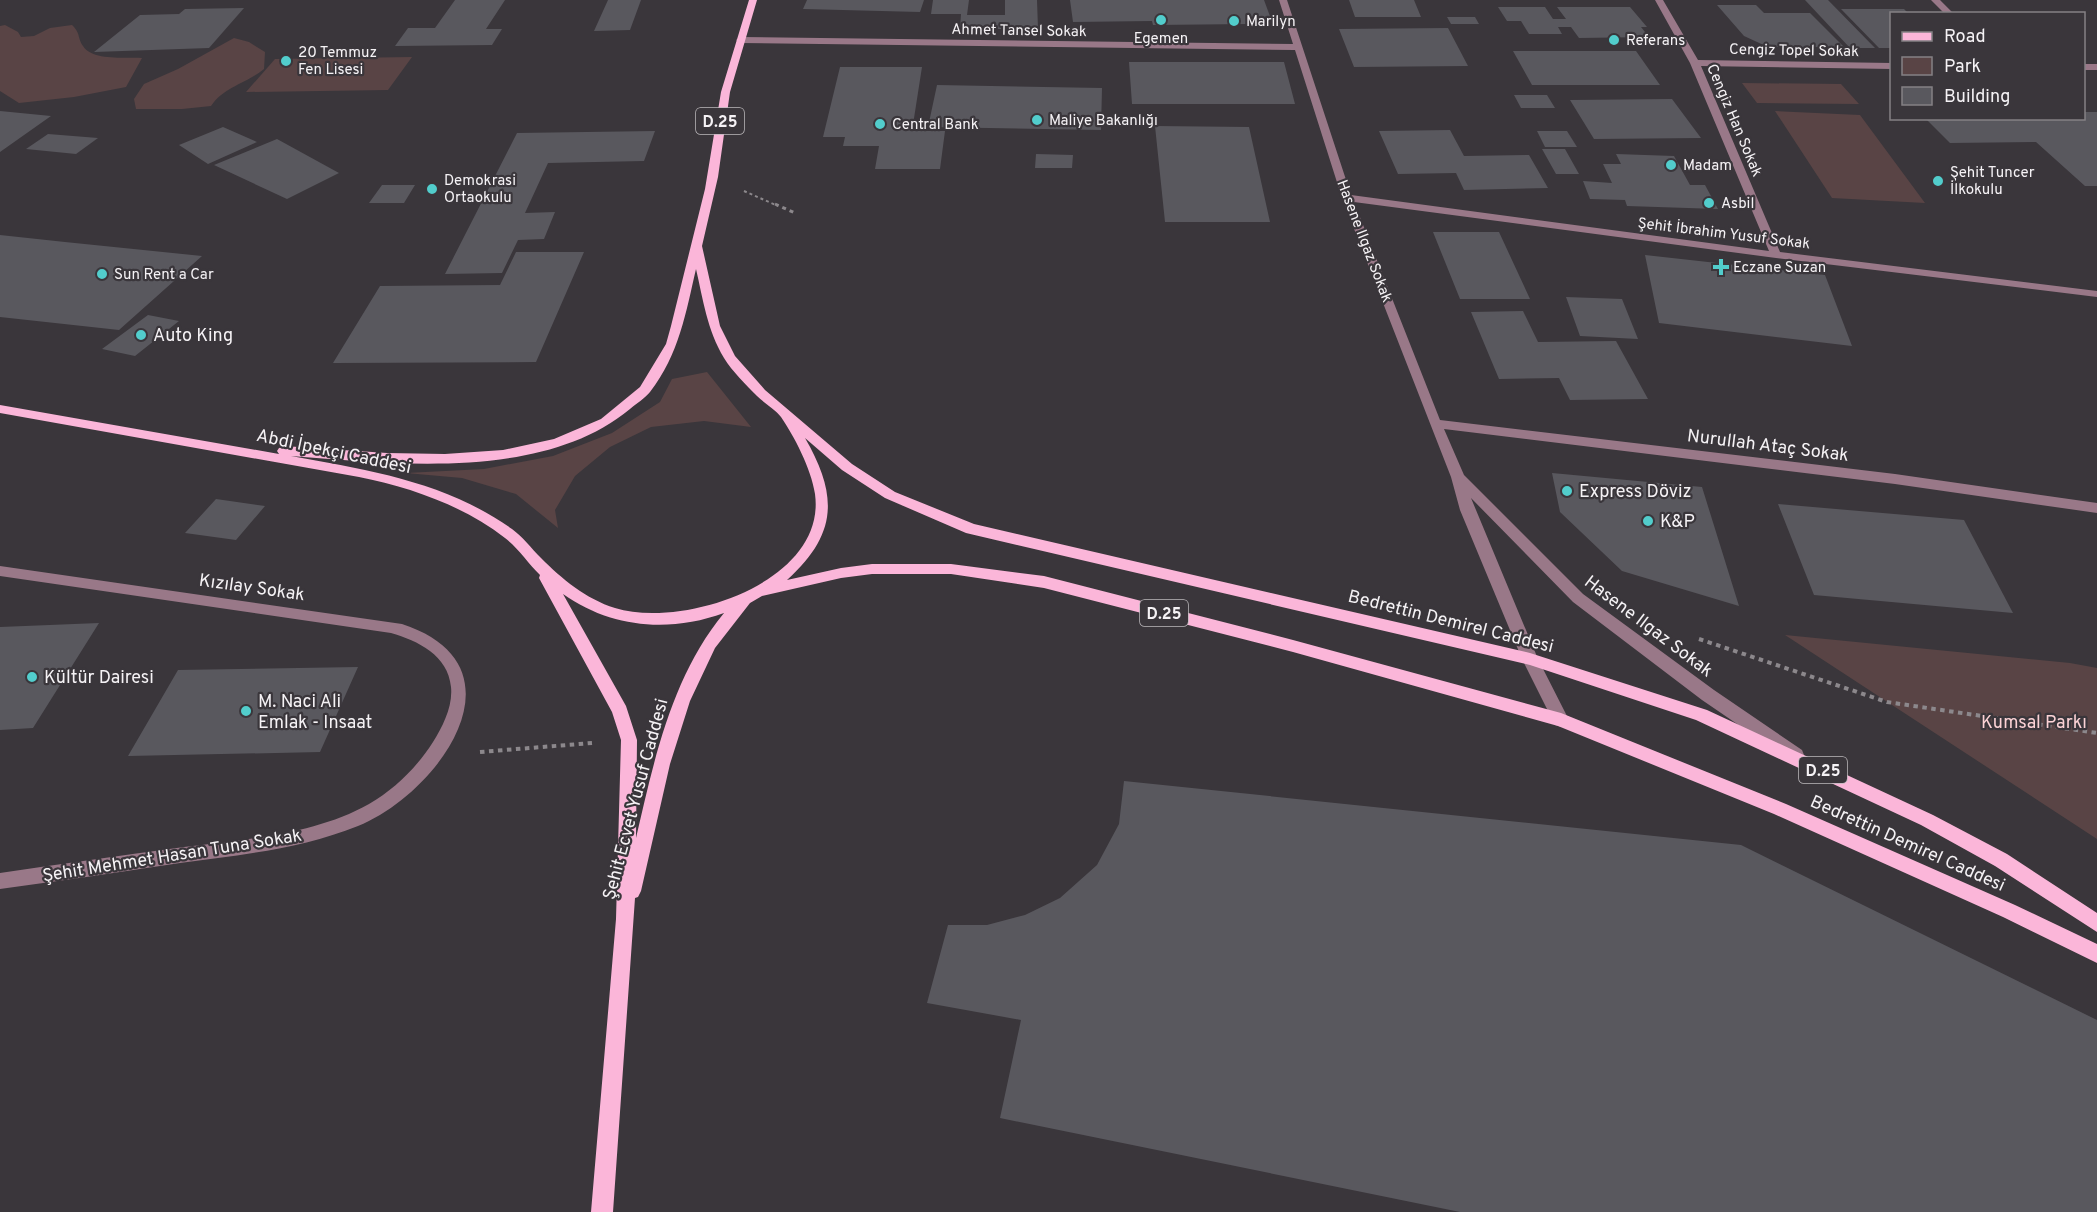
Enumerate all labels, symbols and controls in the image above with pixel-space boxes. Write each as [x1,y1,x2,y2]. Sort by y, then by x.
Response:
legend [1890,12,2085,120]
marker: Egemen [1154,13,1168,27]
place label: Marilyn [1246,13,1296,32]
marker: Marilyn [1227,14,1241,28]
street label: Ahmet Tansel Sokak [951,21,1087,42]
text: Road [1944,26,1986,49]
place label: Egemen [1134,30,1188,49]
place label: Referans [1626,32,1685,51]
marker: Referans [1607,33,1621,47]
street label: Cengiz Topel Sokak [1729,41,1859,62]
place label: 20 Temmuz Fen Lisesi [298,44,377,80]
marker: 20 Temmuz Fen Lisesi [279,54,293,68]
text: Park [1944,56,1981,79]
street label: Cengiz Han Sokak [1701,61,1766,180]
text: Building [1944,86,2010,109]
road number: D.25 [696,108,744,134]
place label: Maliye Bakanlığı [1049,112,1158,131]
marker: Maliye Bakanlığı [1030,113,1044,127]
place label: Central Bank [892,116,979,135]
marker: Central Bank [873,117,887,131]
place label: Madam [1683,157,1732,176]
marker: Madam [1664,158,1678,172]
place label: Şehit Tuncer İlkokulu [1950,164,2035,200]
place label: Demokrasi Ortaokulu [444,172,516,208]
marker: Şehit Tuncer İlkokulu [1931,174,1945,188]
street label: Hasene Ilgaz Sokak [1332,178,1396,305]
marker: Demokrasi Ortaokulu [425,182,439,196]
place label: Asbil [1721,195,1754,214]
marker: Asbil [1702,196,1716,210]
street label: Şehit İbrahim Yusuf Sokak [1637,213,1811,255]
place label: Eczane Suzan [1733,259,1826,278]
marker: Eczane Suzan [1714,260,1728,274]
place label: Sun Rent a Car [114,266,214,285]
marker: Sun Rent a Car [95,267,109,281]
place label: Auto King [153,325,233,348]
marker: Auto King [134,328,148,342]
street label: Abdi İpekçi Caddesi [254,423,414,480]
street label: Nurullah Ataç Sokak [1686,425,1850,468]
place label: Express Döviz [1579,481,1692,504]
marker: Express Döviz [1560,484,1574,498]
place label: K&P [1660,511,1695,534]
marker: K&P [1641,514,1655,528]
street label: Kızılay Sokak [197,570,306,607]
street label: Hasene Ilgaz Sokak [1579,571,1717,683]
street label: Bedrettin Demirel Caddesi [1345,586,1556,659]
road number: D.25 [1140,600,1188,626]
place label: Kültür Dairesi [44,667,154,690]
marker: Kültür Dairesi [25,670,39,684]
place label: M. Naci Ali Emlak - Insaat [258,691,372,735]
street label: Şehit Ecvet Yusuf Caddesi [599,696,674,903]
marker: M. Naci Ali Emlak - Insaat [239,704,253,718]
park label: Kumsal Parkı [1981,712,2087,735]
road number: D.25 [1799,757,1847,783]
street label: Bedrettin Demirel Caddesi [1806,791,2009,898]
street label: Şehit Mehmet Hasan Tuna Sokak [41,825,304,888]

